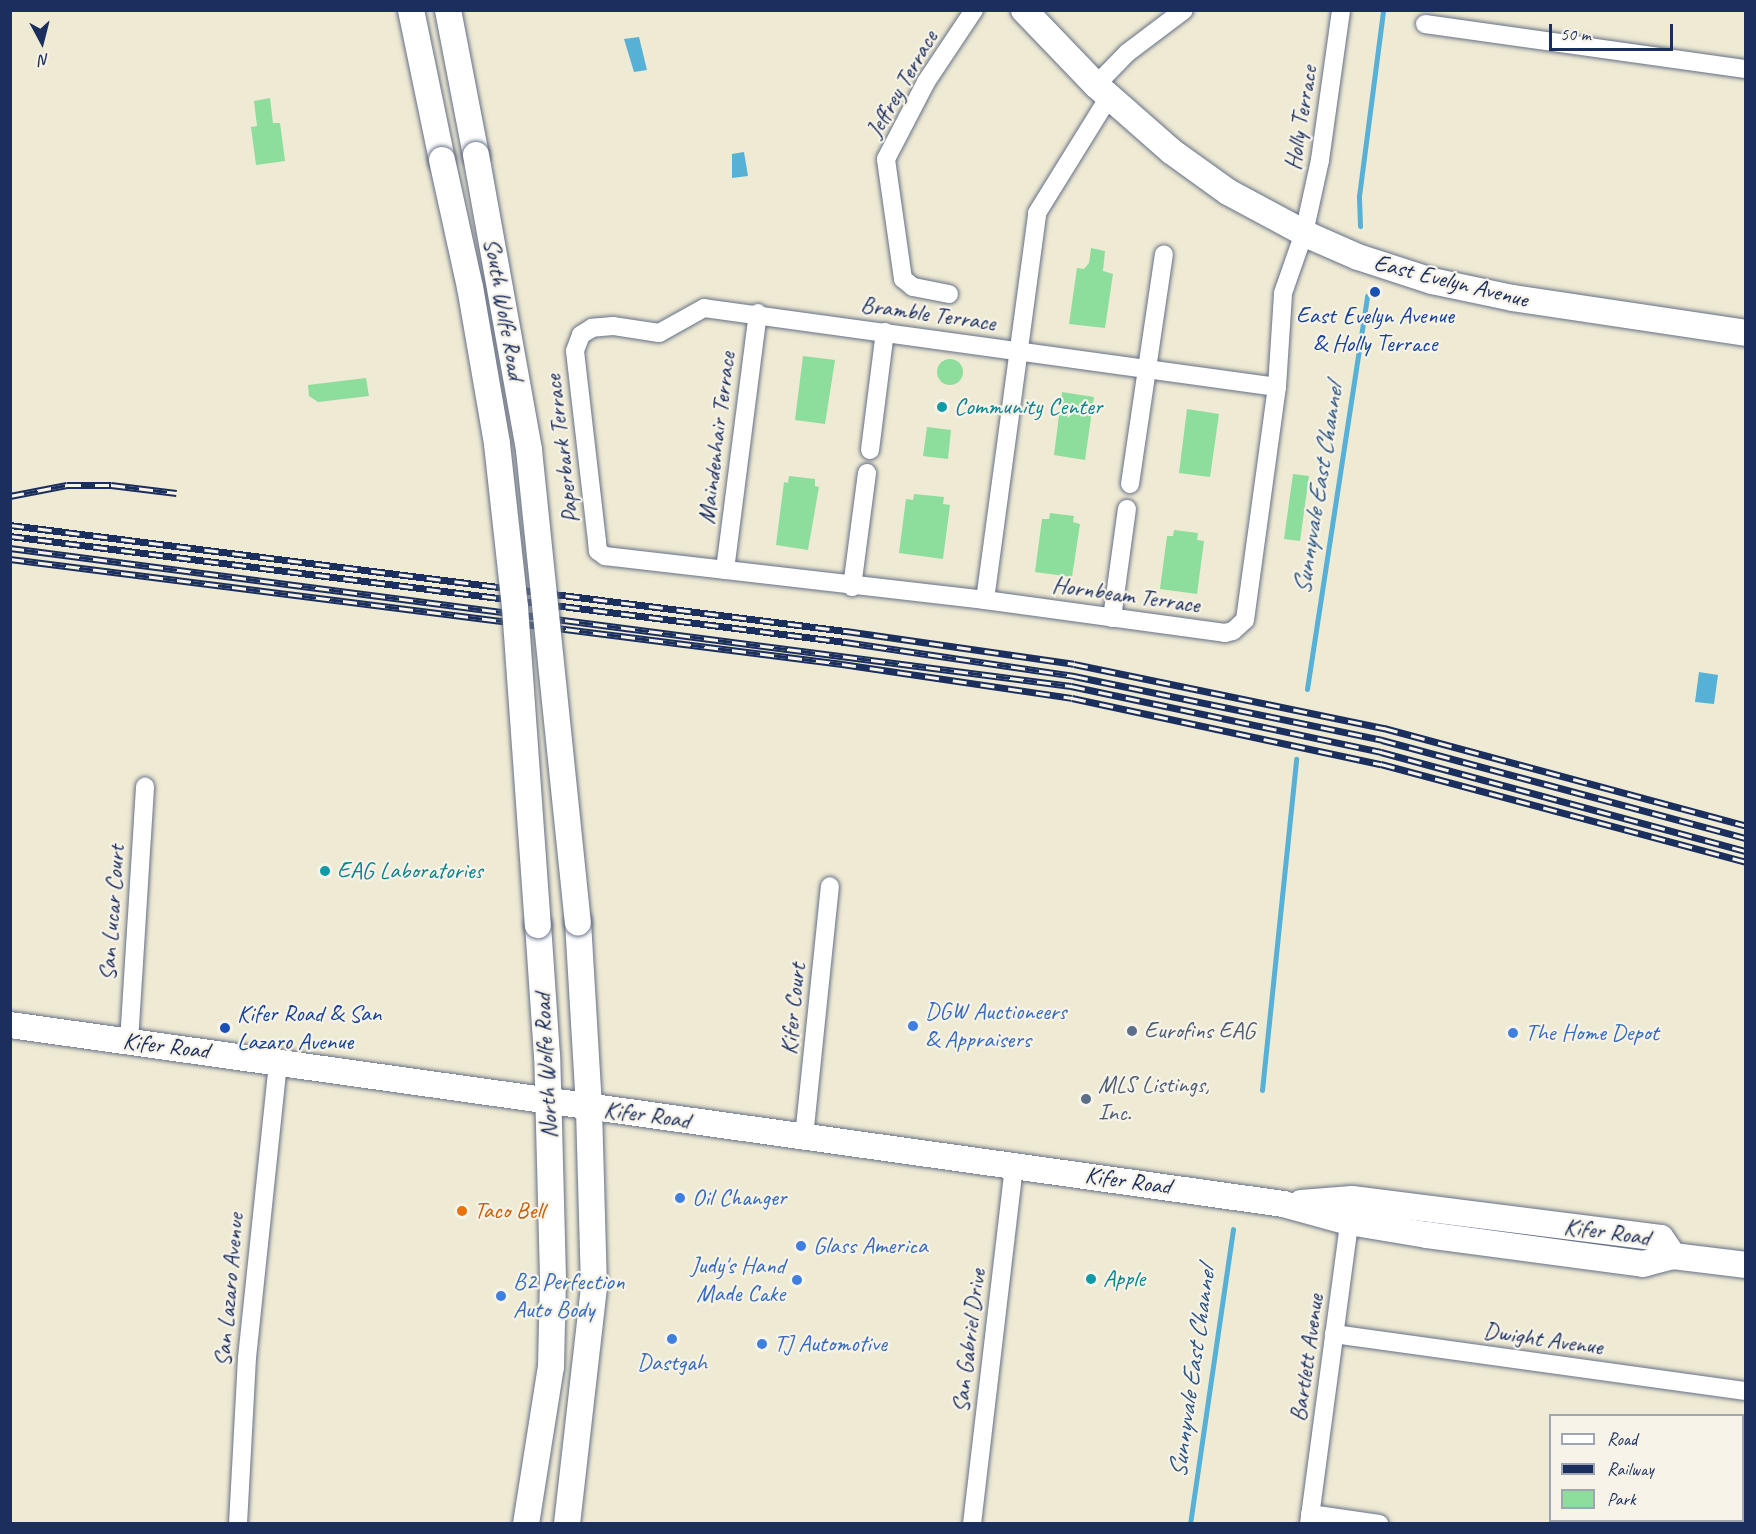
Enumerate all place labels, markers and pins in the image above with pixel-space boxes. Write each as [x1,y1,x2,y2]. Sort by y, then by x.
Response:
marker: East Evelyn Avenue & Holly Terrace [1368,285,1382,299]
place label: East Evelyn Avenue & Holly Terrace [1296,302,1454,358]
place label: Community Center [954,393,1102,421]
marker: Community Center [935,400,949,414]
place label: EAG Laboratories [337,857,483,885]
marker: EAG Laboratories [318,864,332,878]
place label: DGW Auctioneers & Appraisers [925,998,1067,1054]
place label: Kifer Road & San Lazaro Avenue [237,1000,381,1056]
place label: Eurofins EAG [1144,1017,1255,1045]
marker: DGW Auctioneers & Appraisers [906,1019,920,1033]
place label: The Home Depot [1525,1019,1658,1047]
marker: Kifer Road & San Lazaro Avenue [218,1021,232,1035]
marker: Eurofins EAG [1125,1024,1139,1038]
marker: The Home Depot [1506,1026,1520,1040]
place label: MLS Listings, Inc. [1098,1071,1210,1127]
marker: MLS Listings, Inc. [1079,1092,1093,1106]
place label: Oil Changer [692,1184,787,1212]
marker: Oil Changer [673,1191,687,1205]
place label: Taco Bell [474,1197,545,1225]
marker: Taco Bell [455,1204,469,1218]
place label: Glass America [813,1232,927,1260]
marker: Glass America [794,1239,808,1253]
place label: Judy's Hand Made Cake [691,1252,785,1308]
place label: Apple [1103,1265,1145,1293]
place label: B2 Perfection Auto Body [513,1268,625,1324]
marker: Apple [1084,1272,1098,1286]
marker: Judy's Hand Made Cake [790,1273,804,1287]
marker: B2 Perfection Auto Body [494,1289,508,1303]
place label: TJ Automotive [774,1330,887,1358]
marker: Dastgah [665,1332,679,1346]
marker: TJ Automotive [755,1337,769,1351]
place label: Dastgah [637,1349,707,1377]

